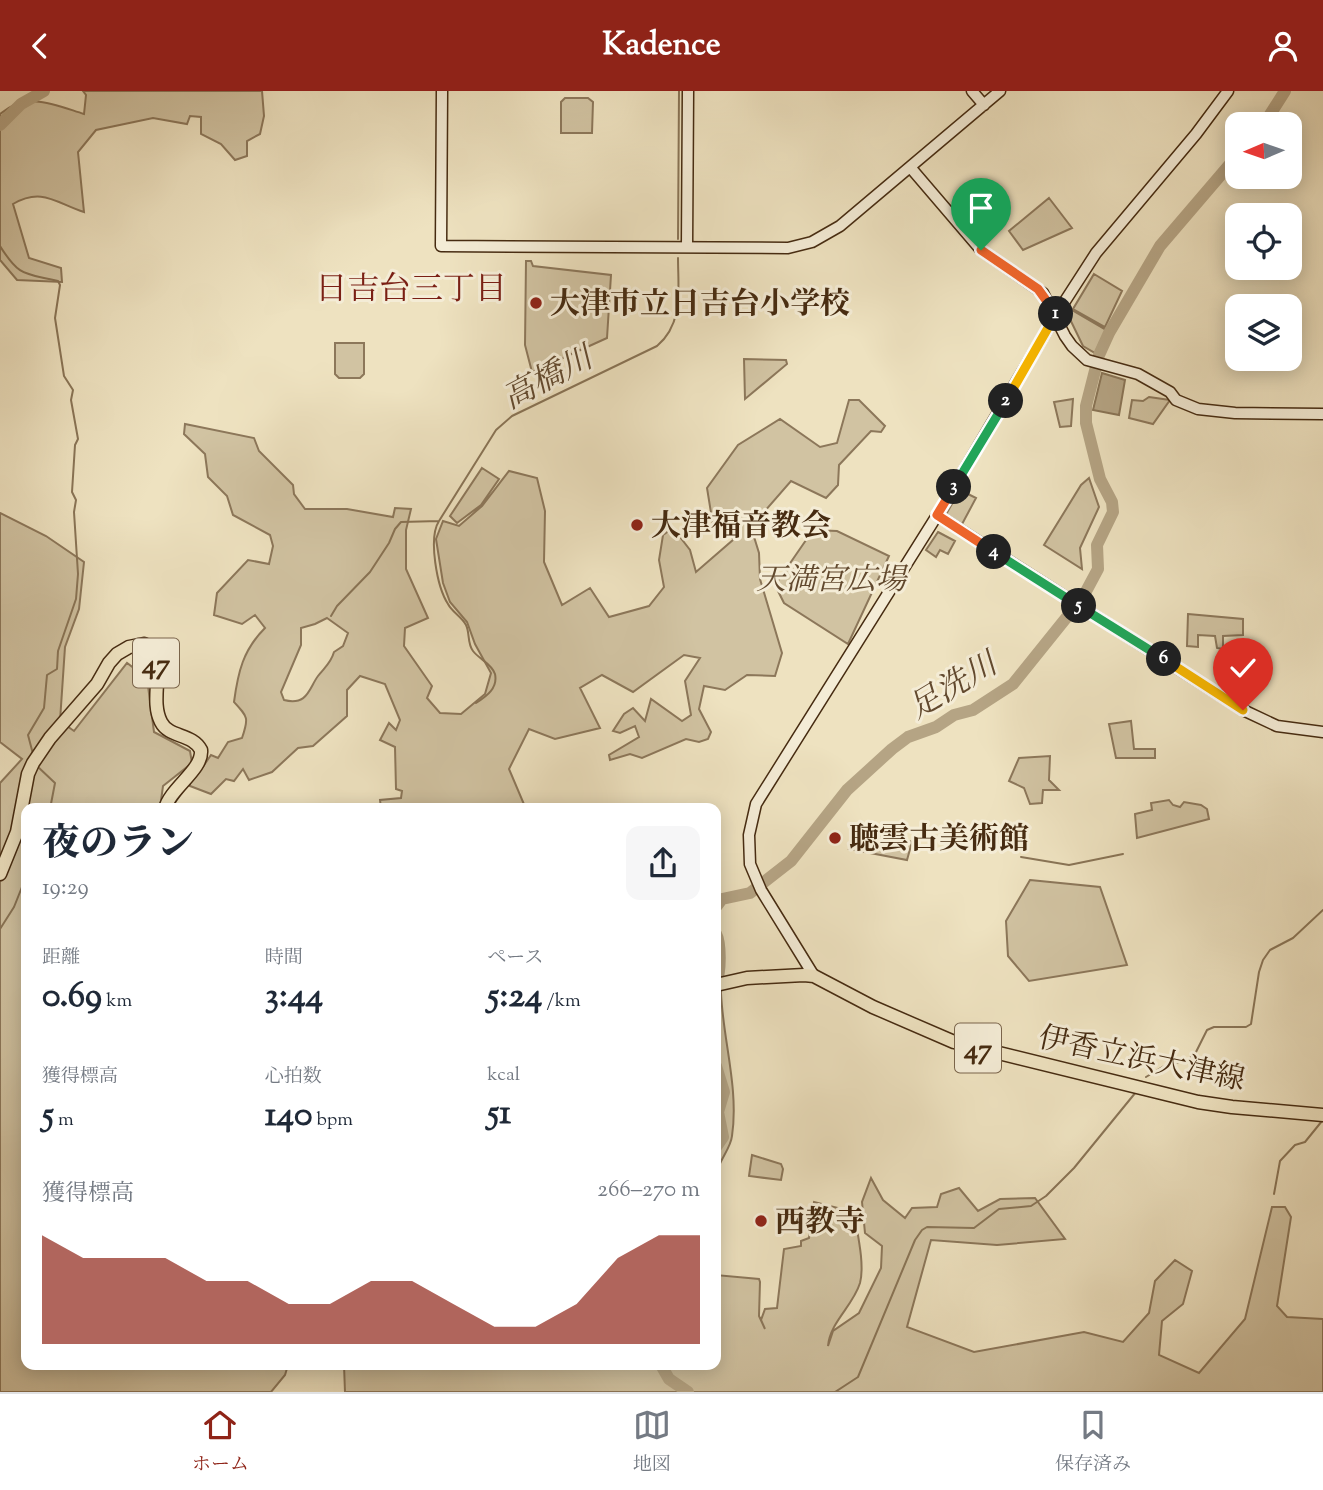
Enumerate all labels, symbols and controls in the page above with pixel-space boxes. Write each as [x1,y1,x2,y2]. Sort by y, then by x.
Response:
text: Kadence [602,23,721,69]
icon: back [21,27,59,65]
icon: person [1264,27,1302,65]
north arrow [1225,112,1302,189]
map controls [1225,112,1302,371]
pin [951,178,1011,250]
icon: arrive [962,189,1000,227]
button: locate [1225,203,1302,280]
district label: 日吉台三丁目 [315,268,507,314]
place label: 大津市立日吉台小学校 [550,284,850,327]
button: layers [1225,294,1302,371]
marker: 大津市立日吉台小学校 [528,295,544,311]
pin: 1 [1038,297,1074,332]
text: 1 [1052,300,1059,327]
water label: 高橋川 [495,335,604,422]
pin: 2 [988,383,1024,419]
text: 2 [1001,387,1010,414]
pin: 3 [936,469,972,505]
text: 3 [950,473,957,500]
place label: 大津福音教会 [651,506,831,549]
marker: 大津福音教会 [629,517,645,533]
pin: 4 [976,535,1012,569]
text: 4 [989,538,998,565]
park label: 天満宮広場 [756,560,909,603]
pin: 5 [1062,589,1096,623]
text: 5 [1075,592,1082,619]
pin [1213,638,1273,710]
road number: 47 [133,639,179,687]
pin: 6 [1146,641,1182,677]
water label: 足洗川 [901,642,1009,732]
text: 6 [1159,645,1168,672]
icon: check [1224,649,1262,687]
text: 夜のラン [42,819,194,873]
place label: 聴雲古美術館 [849,819,1029,862]
button: share [626,826,700,900]
marker: 聴雲古美術館 [827,830,843,846]
text: 19:29 [42,872,89,905]
text: 距離 [42,945,80,972]
text: 時間 [265,945,303,972]
text: ペース [487,945,543,972]
text: 0.69 [42,972,102,1023]
text: 3:44 [265,972,323,1023]
text: 5:24 [487,972,542,1023]
text: km [102,988,132,1015]
text: /km [542,988,581,1015]
street label: 伊香立浜大津線 [1034,1018,1249,1103]
road number: 47 [955,1023,1001,1073]
text: kcal [487,1062,520,1089]
text: 獲得標高 [42,1064,118,1091]
text: 心拍数 [265,1064,322,1091]
text: 51 [487,1089,511,1140]
text: 5 [42,1091,54,1142]
text: 140 [265,1091,312,1142]
text: m [54,1107,74,1134]
text: bpm [312,1107,353,1134]
text: 266–270 m [597,1174,700,1207]
text: 獲得標高 [42,1178,134,1211]
place label: 西教寺 [775,1202,865,1245]
marker: 西教寺 [753,1213,769,1229]
tab: ホーム [192,1406,249,1479]
tab: 地図 [633,1406,671,1479]
tab: 保存済み [1055,1406,1131,1479]

